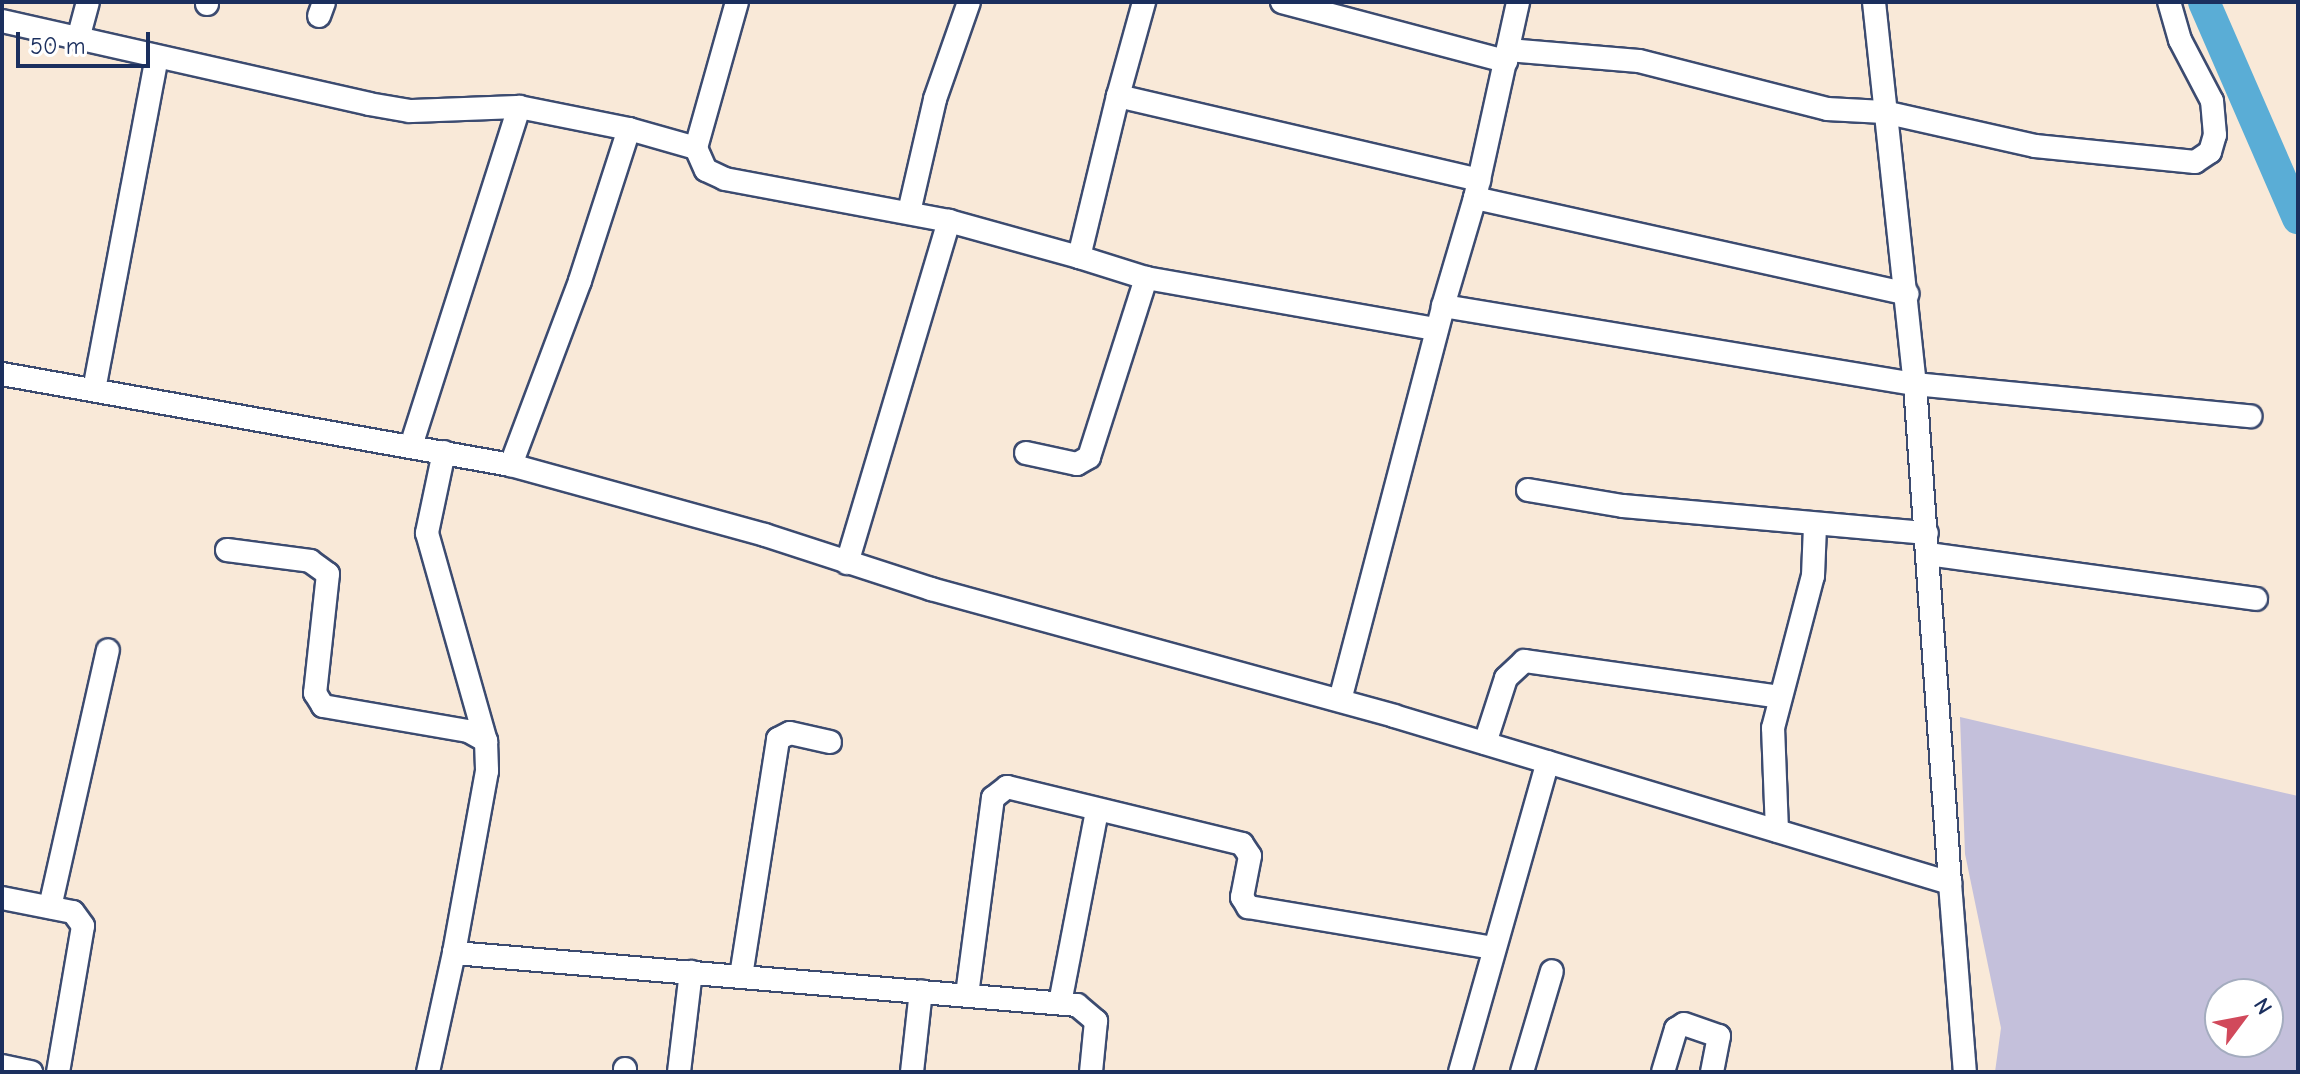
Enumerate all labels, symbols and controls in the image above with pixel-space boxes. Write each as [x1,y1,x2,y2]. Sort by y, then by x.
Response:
scale bar [20,16,154,66]
text: 50 m [30,32,86,60]
north arrow [2204,978,2284,1058]
text: N [2248,993,2277,1019]

